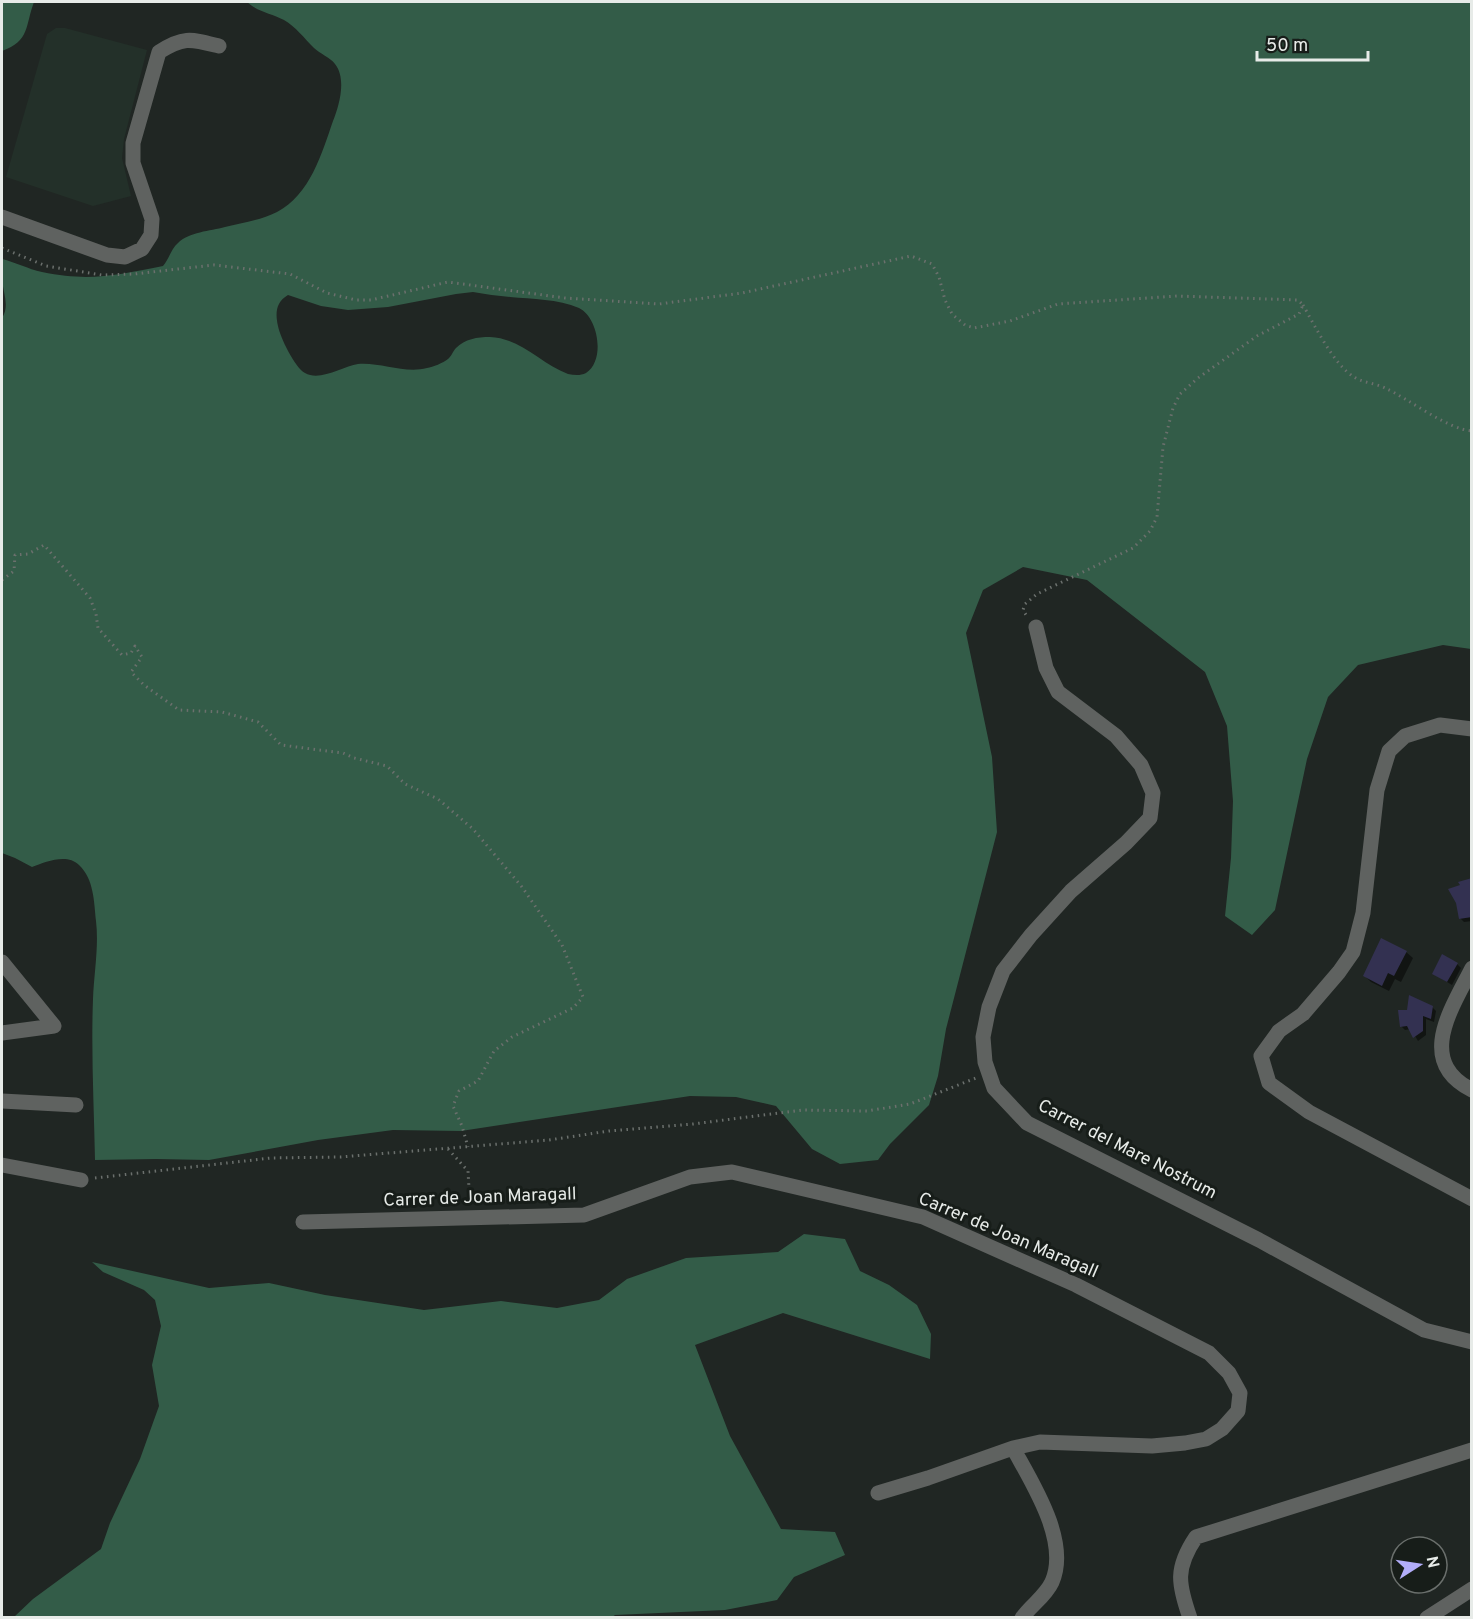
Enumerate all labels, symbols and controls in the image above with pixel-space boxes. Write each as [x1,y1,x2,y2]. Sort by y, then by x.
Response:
scale bar [1257,24,1368,62]
text: 50 m [1266,35,1308,58]
street label: Carrer del Mare Nostrum [1034,1095,1220,1205]
street label: Carrer de Joan Maragall [383,1183,577,1213]
street label: Carrer de Joan Maragall [915,1188,1101,1284]
north arrow [1389,1535,1449,1595]
text: N [1421,1555,1443,1570]

